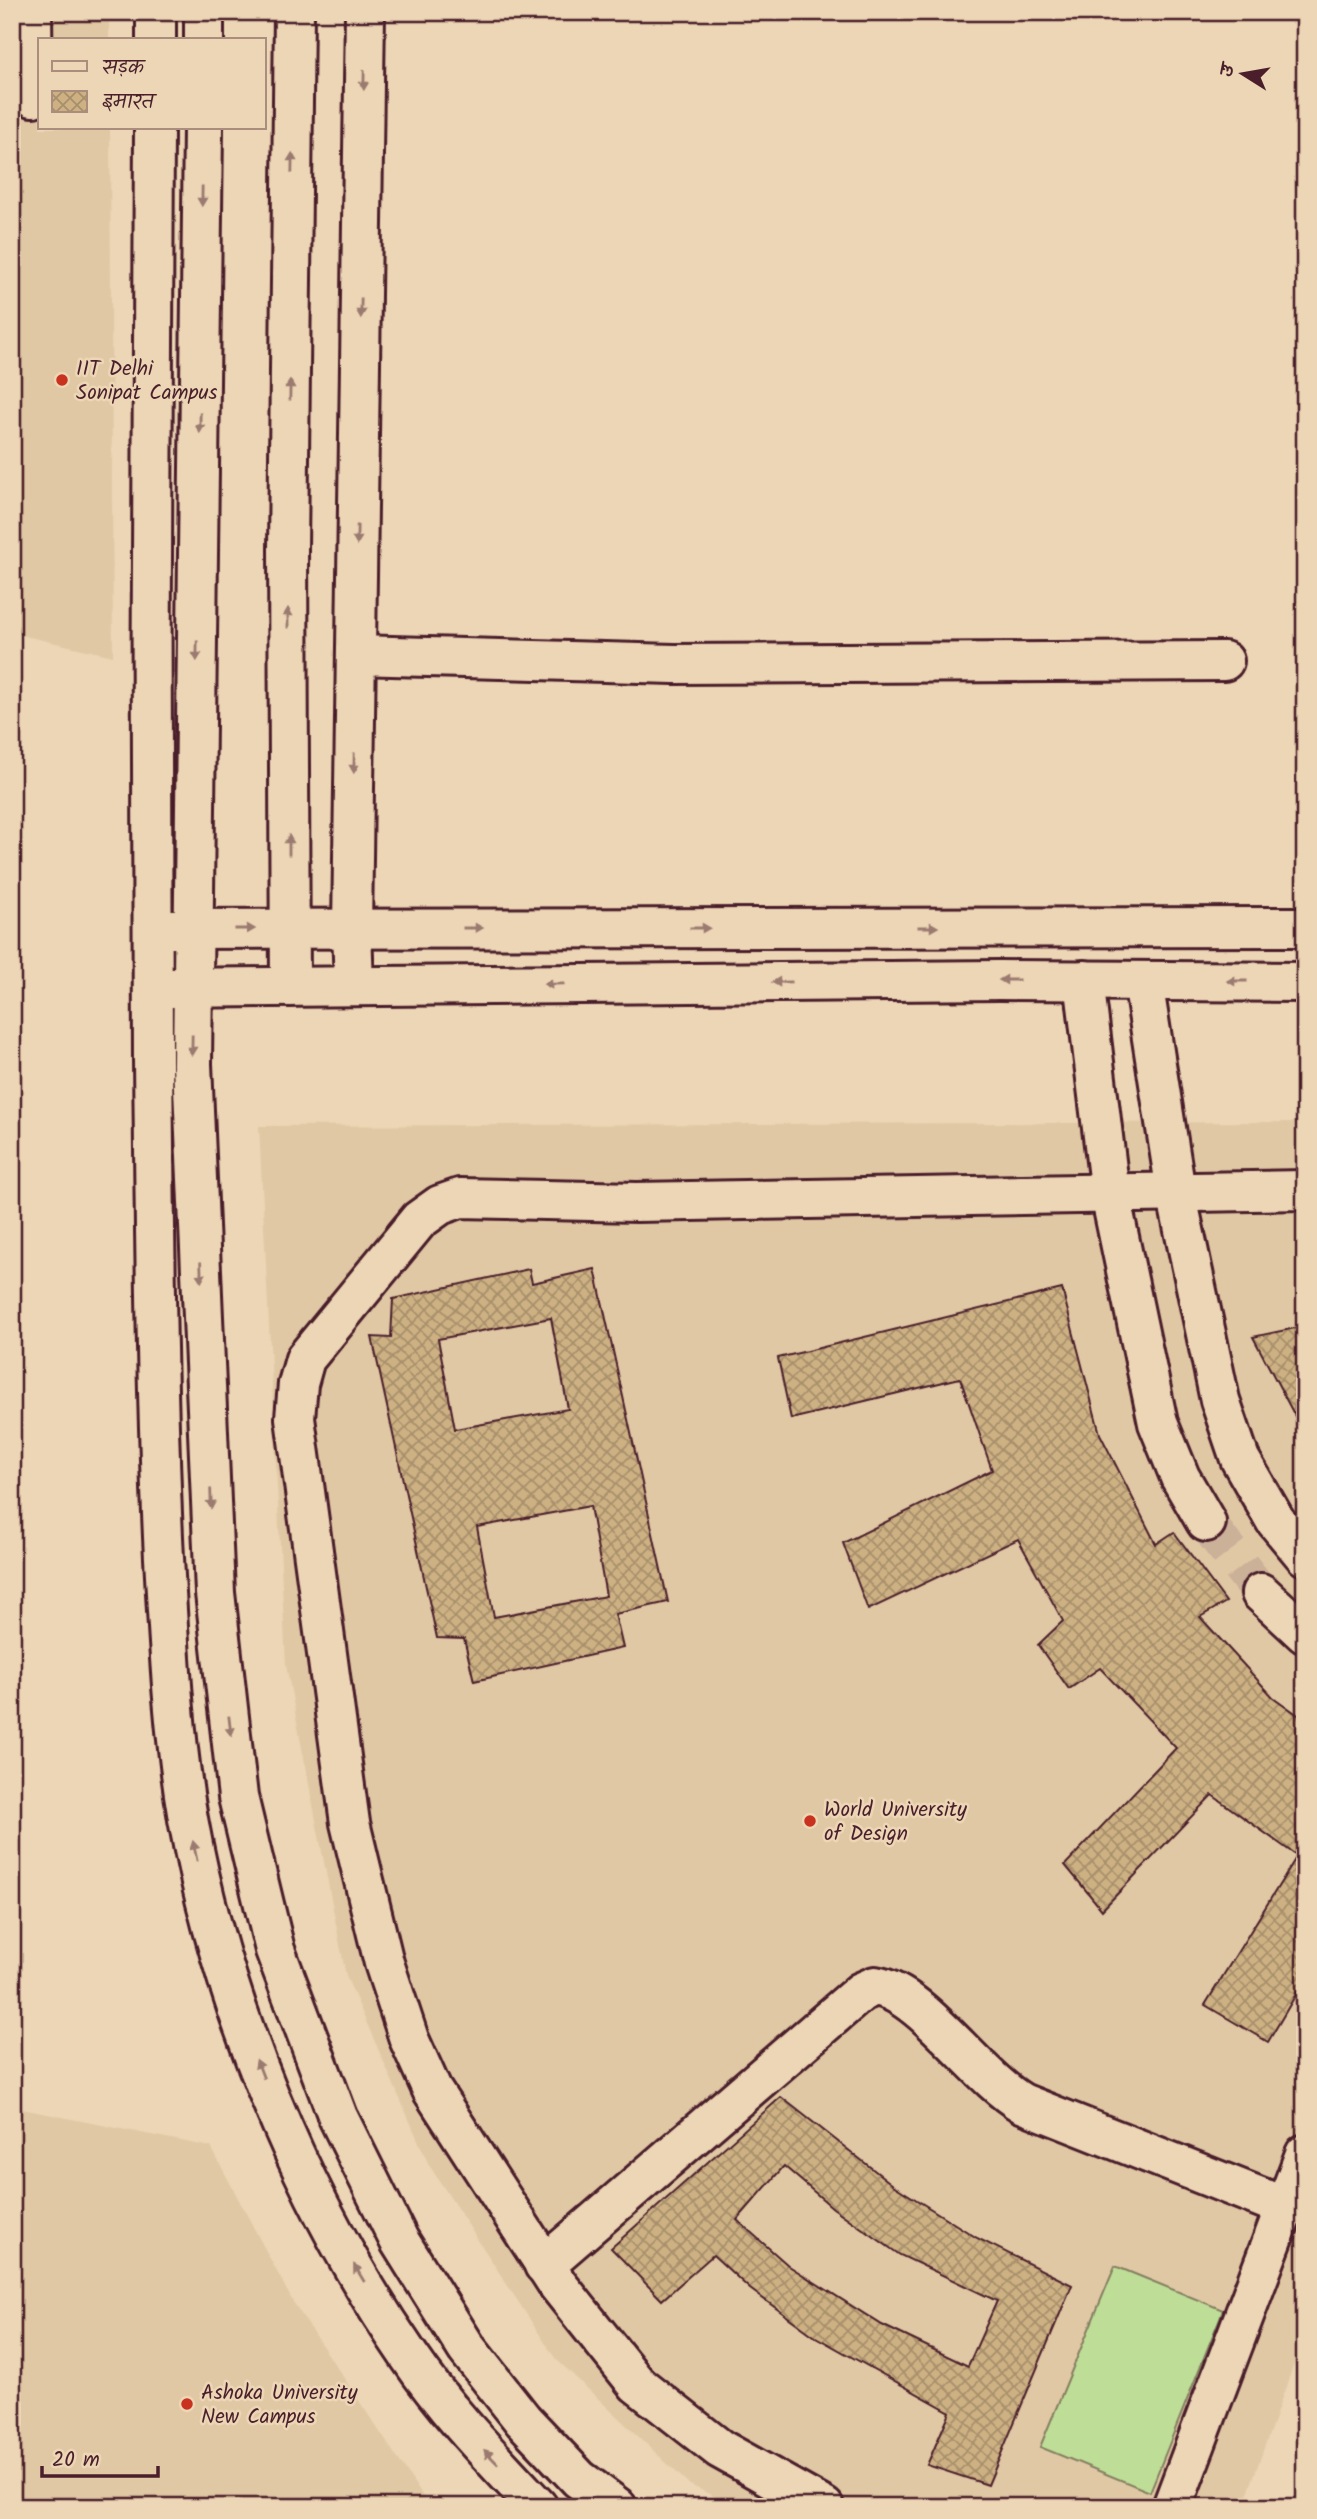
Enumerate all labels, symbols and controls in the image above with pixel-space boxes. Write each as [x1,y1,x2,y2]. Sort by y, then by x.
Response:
legend [38,38,266,130]
north arrow [1208,38,1278,108]
text: सड़क [102,52,147,85]
text: उ [1212,58,1245,80]
one-way arrow [358,70,370,92]
text: इमारत [102,86,157,119]
one-way arrow [286,152,298,174]
one-way arrow [196,185,208,207]
one-way arrow [355,297,367,319]
place label: IIT Delhi Sonipat Campus [76,353,218,410]
marker: IIT Delhi Sonipat Campus [54,372,70,388]
one-way arrow [284,379,296,401]
one-way arrow [194,413,206,435]
one-way arrow [352,525,363,547]
one-way arrow [282,607,294,629]
one-way arrow [191,640,203,662]
one-way arrow [348,752,360,774]
one-way arrow [283,834,295,856]
one-way arrow [462,922,484,934]
one-way arrow [689,922,711,934]
one-way arrow [917,922,939,933]
one-way arrow [234,923,256,935]
one-way arrow [998,974,1020,986]
one-way arrow [1225,975,1247,987]
one-way arrow [770,976,792,988]
one-way arrow [543,978,565,990]
one-way arrow [187,1034,198,1056]
one-way arrow [195,1261,206,1283]
one-way arrow [205,1488,216,1510]
one-way arrow [225,1715,236,1737]
place label: World University of Design [824,1794,967,1851]
marker: World University of Design [802,1813,818,1829]
one-way arrow [189,1840,200,1862]
one-way arrow [254,2058,265,2079]
one-way arrow [353,2263,365,2283]
place label: Ashoka University New Campus [201,2377,358,2434]
marker: Ashoka University New Campus [179,2396,195,2412]
scale bar [42,2435,158,2479]
text: 20 m [52,2444,100,2477]
one-way arrow [484,2449,500,2466]

